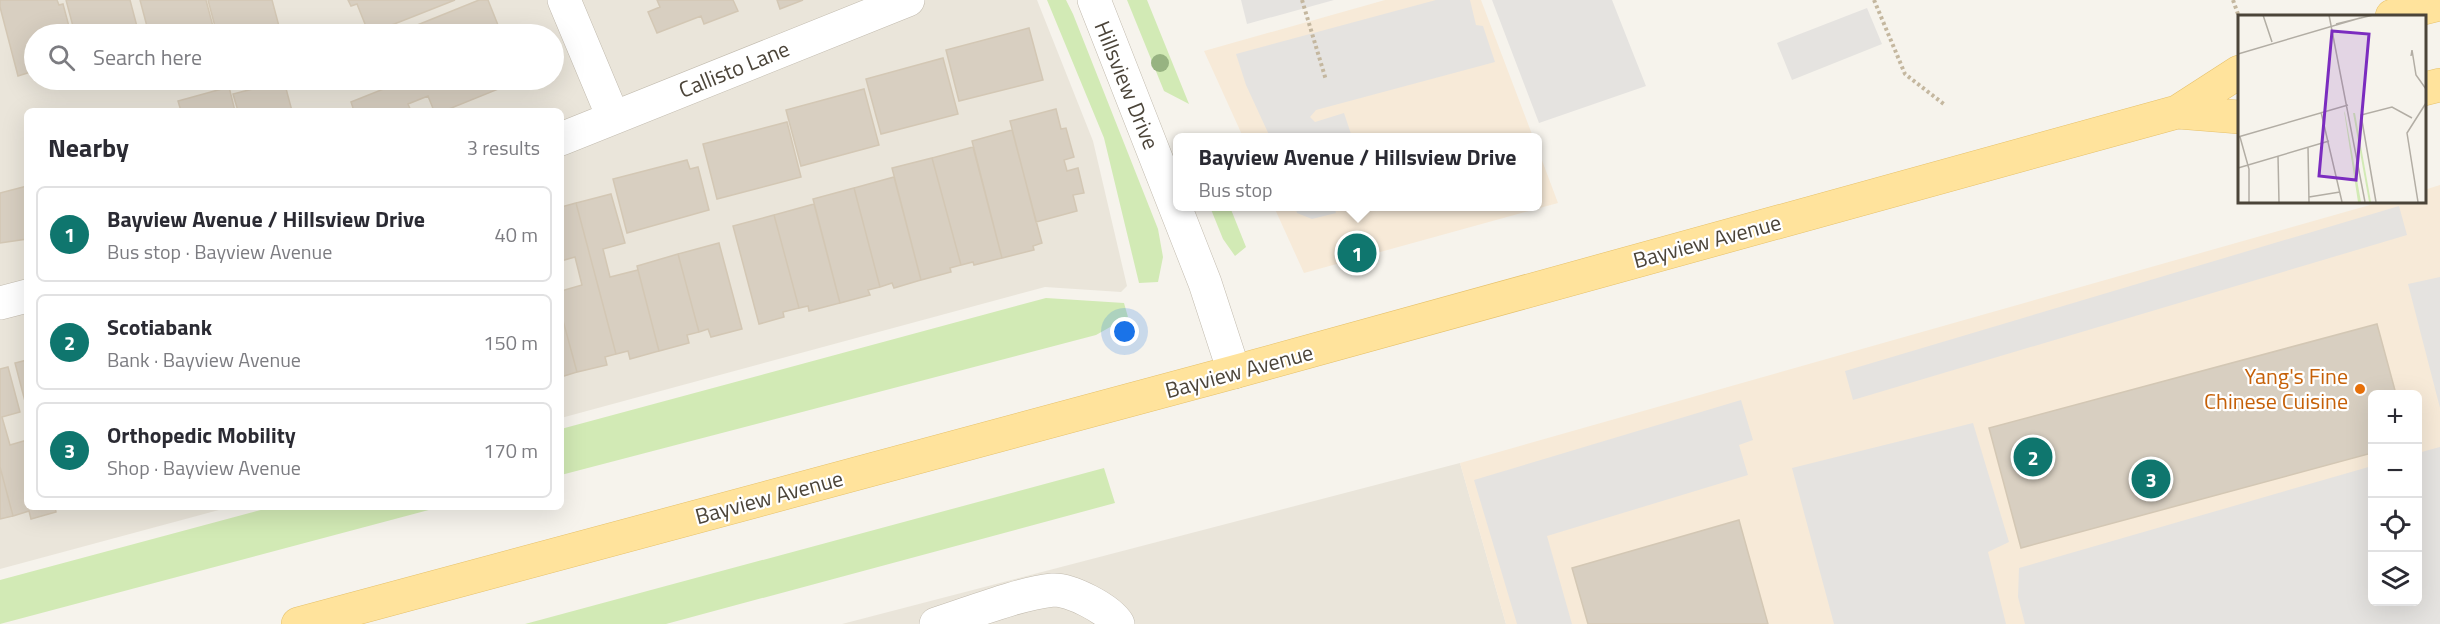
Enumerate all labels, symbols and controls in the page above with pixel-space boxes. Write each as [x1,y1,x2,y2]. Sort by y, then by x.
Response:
inset map [2238,15,2425,202]
street label: Hillsview Drive [1086,16,1168,154]
search box [24,24,564,90]
street label: Callisto Lane [673,31,795,107]
text: Search here [93,40,202,74]
icon: search [45,41,78,74]
text: Nearby [48,128,129,167]
text: 3 results [467,132,540,163]
popup [1173,133,1542,211]
text: Bayview Avenue / Hillsview Drive [1199,140,1516,174]
text: Bus stop [1199,174,1273,205]
text: Bayview Avenue / Hillsview Drive [107,202,425,236]
street label: Bayview Avenue [1629,205,1785,277]
text: 1 [64,219,75,250]
text: 40 m [494,219,538,250]
pin: 1 [1338,230,1376,276]
text: Bus stop · Bayview Avenue [107,236,332,267]
text: Scotiabank [107,310,212,344]
your location [1110,317,1139,346]
text: 2 [64,327,75,358]
text: 150 m [483,327,538,358]
street label: Bayview Avenue [1161,335,1317,407]
text: Bank · Bayview Avenue [107,344,301,375]
place label: Yang's Fine Chinese Cuisine [2204,359,2348,418]
marker: Yang's Fine Chinese Cuisine [2353,382,2367,396]
map controls [2368,390,2422,606]
button: + [2368,390,2422,444]
text: Orthopedic Mobility [107,418,296,452]
pin: 2 [2014,434,2052,480]
text: 3 [64,435,75,466]
text: 170 m [483,435,538,466]
button: − [2368,444,2422,498]
text: Shop · Bayview Avenue [107,452,301,483]
pin: 3 [2132,456,2170,502]
street label: Bayview Avenue [691,461,847,533]
button: locate [2368,498,2422,552]
button: layers [2368,552,2422,606]

